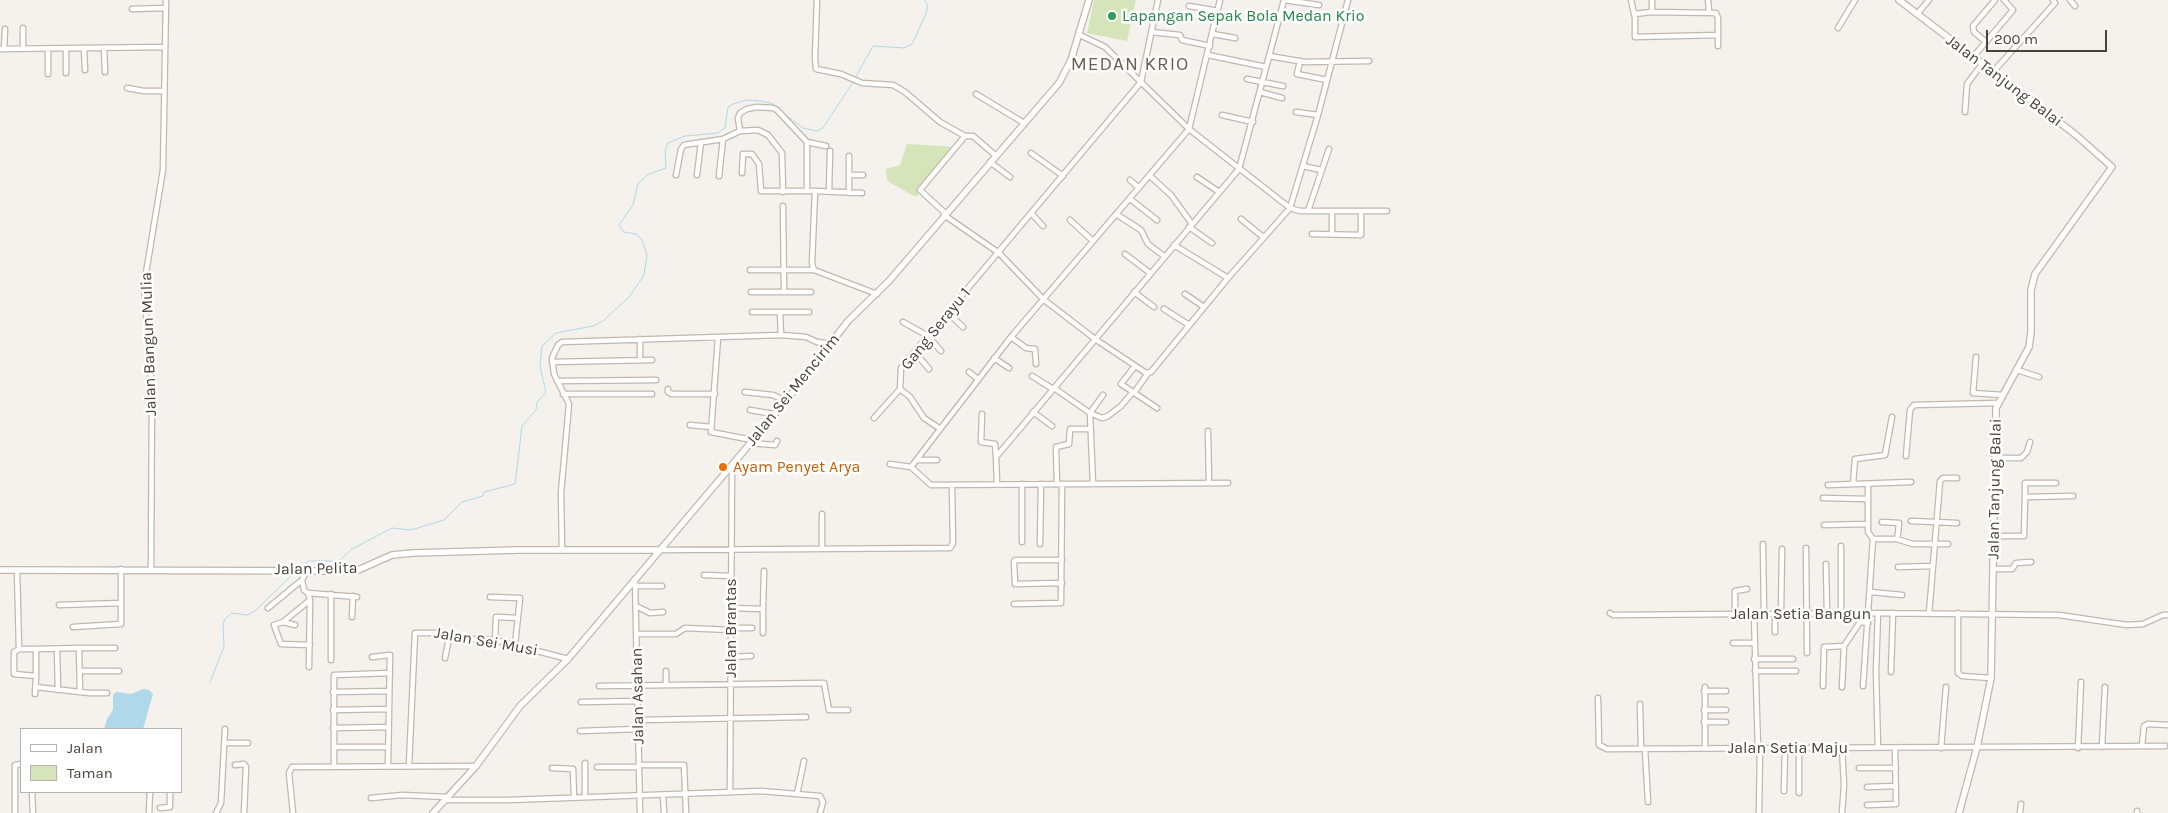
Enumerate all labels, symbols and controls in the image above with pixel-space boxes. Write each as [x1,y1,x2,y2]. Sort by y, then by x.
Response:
place label: Lapangan Sepak Bola Medan Krio [1122,6,1365,26]
marker: Lapangan Sepak Bola Medan Krio [1106,10,1118,22]
scale bar [1988,20,2109,52]
text: 200 m [1994,30,2038,48]
street label: Jalan Tanjung Balai [1942,31,2066,131]
district label: MEDAN KRIO [1070,54,1190,76]
street label: Jalan Bangun Mulia [137,272,161,416]
street label: Gang Serayu 1 [897,284,975,374]
street label: Jalan Sei Mencirim [742,330,844,450]
street label: Jalan Tanjung Balai [1984,418,2006,560]
place label: Ayam Penyet Arya [733,457,860,477]
marker: Ayam Penyet Arya [717,461,729,473]
street label: Jalan Pelita [274,559,358,579]
street label: Jalan Brantas [721,578,741,678]
street label: Jalan Setia Bangun [1731,604,1871,624]
street label: Jalan Sei Musi [433,623,539,661]
street label: Jalan Asahan [628,648,648,744]
legend [20,728,182,793]
street label: Jalan Setia Maju [1728,738,1848,758]
text: Jalan [67,739,103,757]
text: Taman [67,764,113,782]

